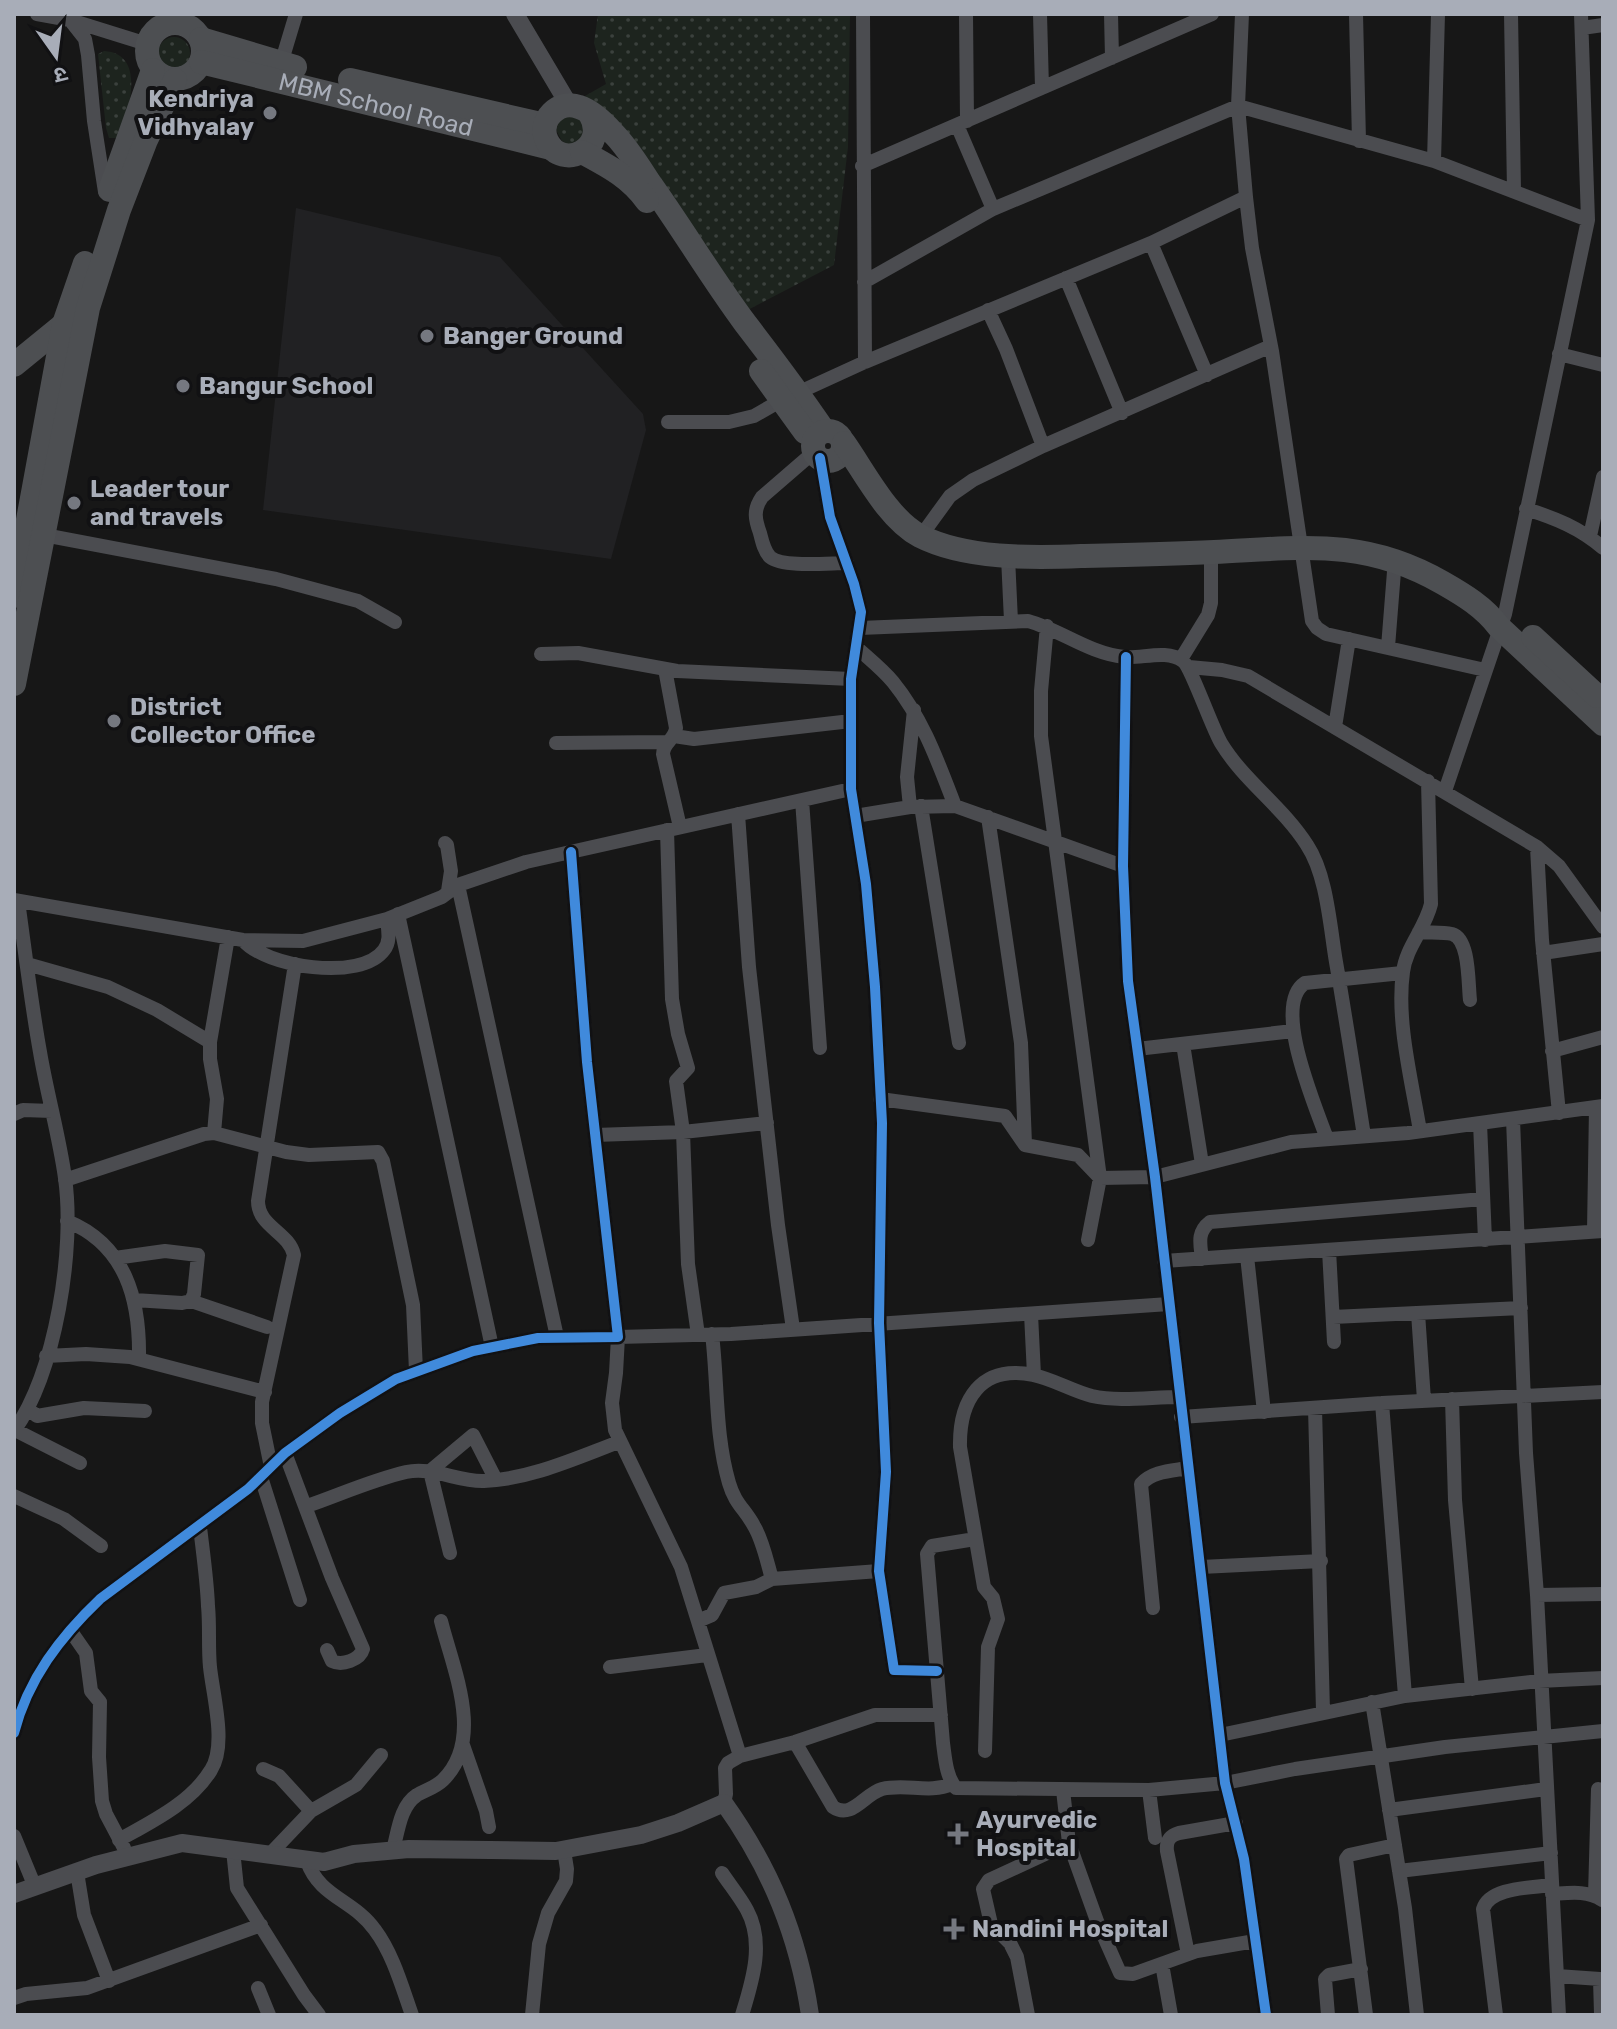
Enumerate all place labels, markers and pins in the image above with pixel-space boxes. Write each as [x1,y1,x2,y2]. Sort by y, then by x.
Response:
place label: Kendriya Vidhyalay [138,85,254,141]
marker: Kendriya Vidhyalay [261,104,279,122]
place label: Banger Ground [443,322,623,350]
marker: Banger Ground [418,327,436,345]
place label: Bangur School [199,372,374,400]
marker: Bangur School [174,377,192,395]
place label: Leader tour and travels [90,475,229,531]
marker: Leader tour and travels [65,494,83,512]
place label: District Collector Office [130,693,316,749]
marker: District Collector Office [105,712,123,730]
place label: Ayurvedic Hospital [976,1806,1097,1862]
marker: Ayurvedic Hospital [947,1823,969,1845]
place label: Nandini Hospital [972,1915,1168,1943]
marker: Nandini Hospital [943,1918,965,1940]

